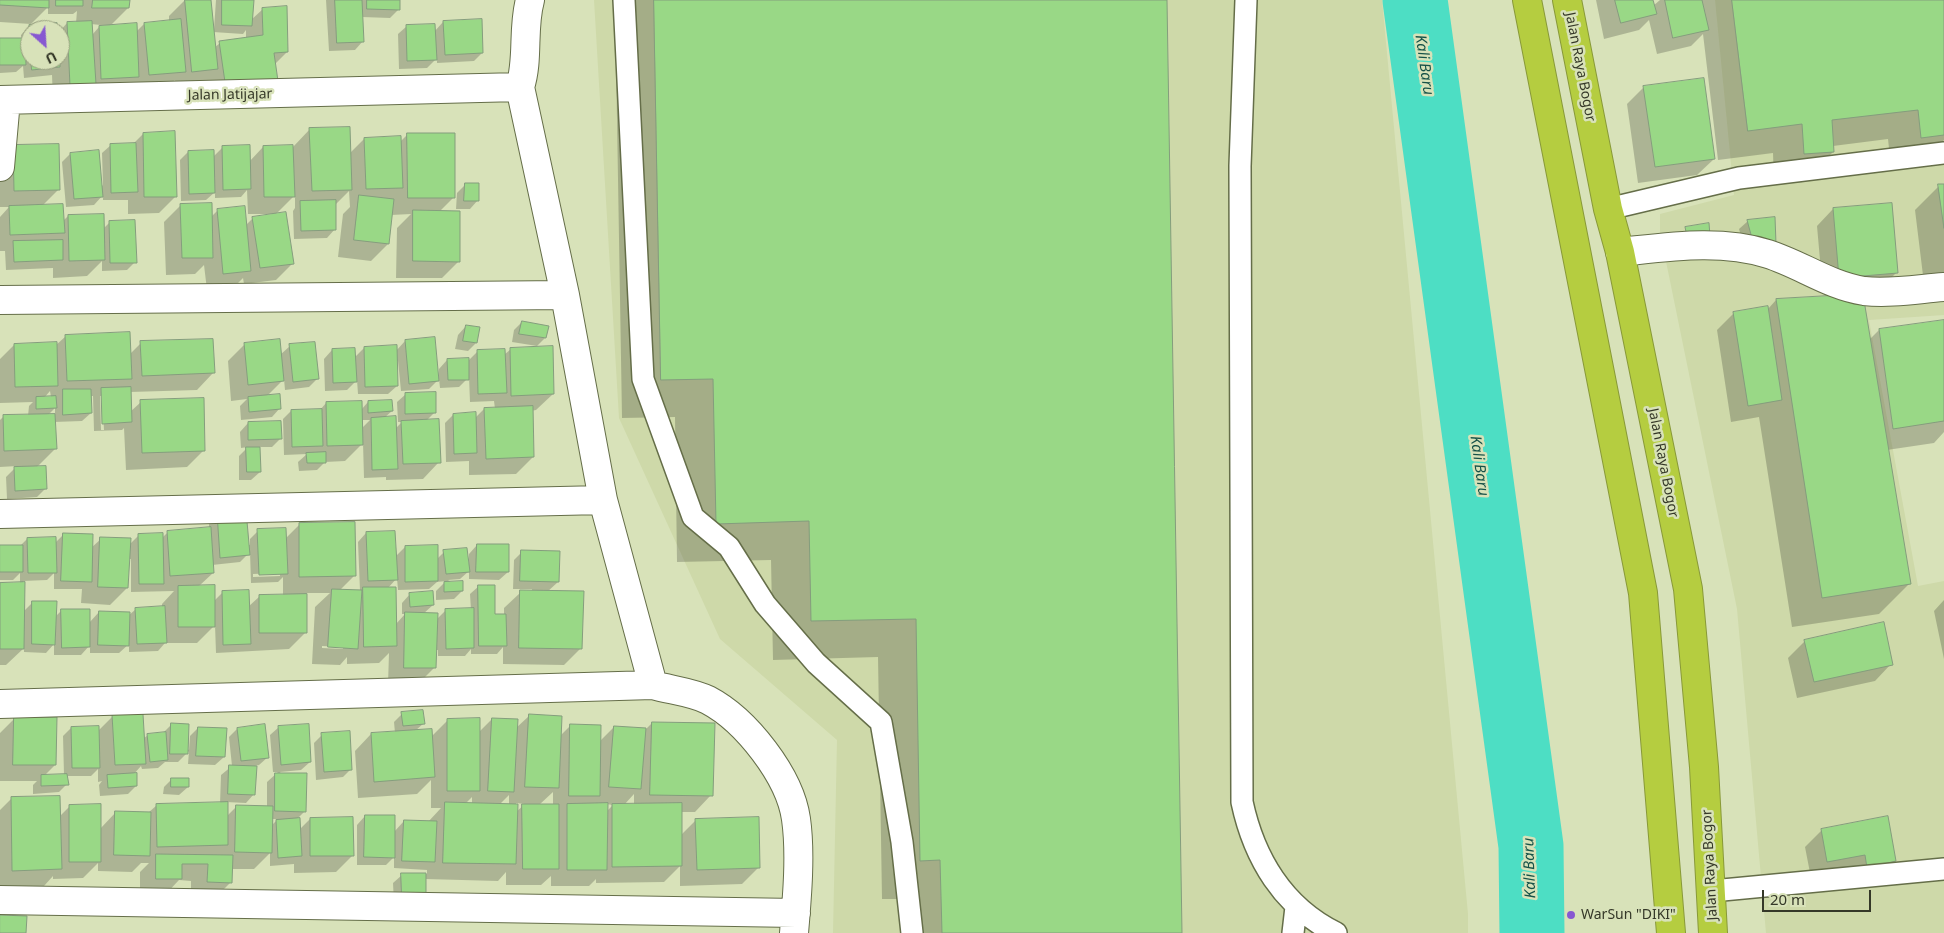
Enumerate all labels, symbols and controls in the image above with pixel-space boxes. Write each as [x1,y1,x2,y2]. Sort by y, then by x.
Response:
street label: Jalan Raya Bogor [1561,11,1599,123]
north arrow [20,20,70,70]
water label: Kali Baru [1411,34,1437,96]
text: U [42,47,60,69]
street label: Jalan Jatijajar [188,86,272,104]
street label: Jalan Raya Bogor [1644,407,1682,519]
water label: Kali Baru [1466,435,1492,497]
street label: Jalan Raya Bogor [1699,809,1721,921]
water label: Kali Baru [1520,837,1540,899]
scale bar [1764,880,1873,912]
text: 20 m [1770,889,1805,909]
place label: WarSun "DIKI" [1581,907,1676,923]
marker: WarSun "DIKI" [1565,909,1577,921]

